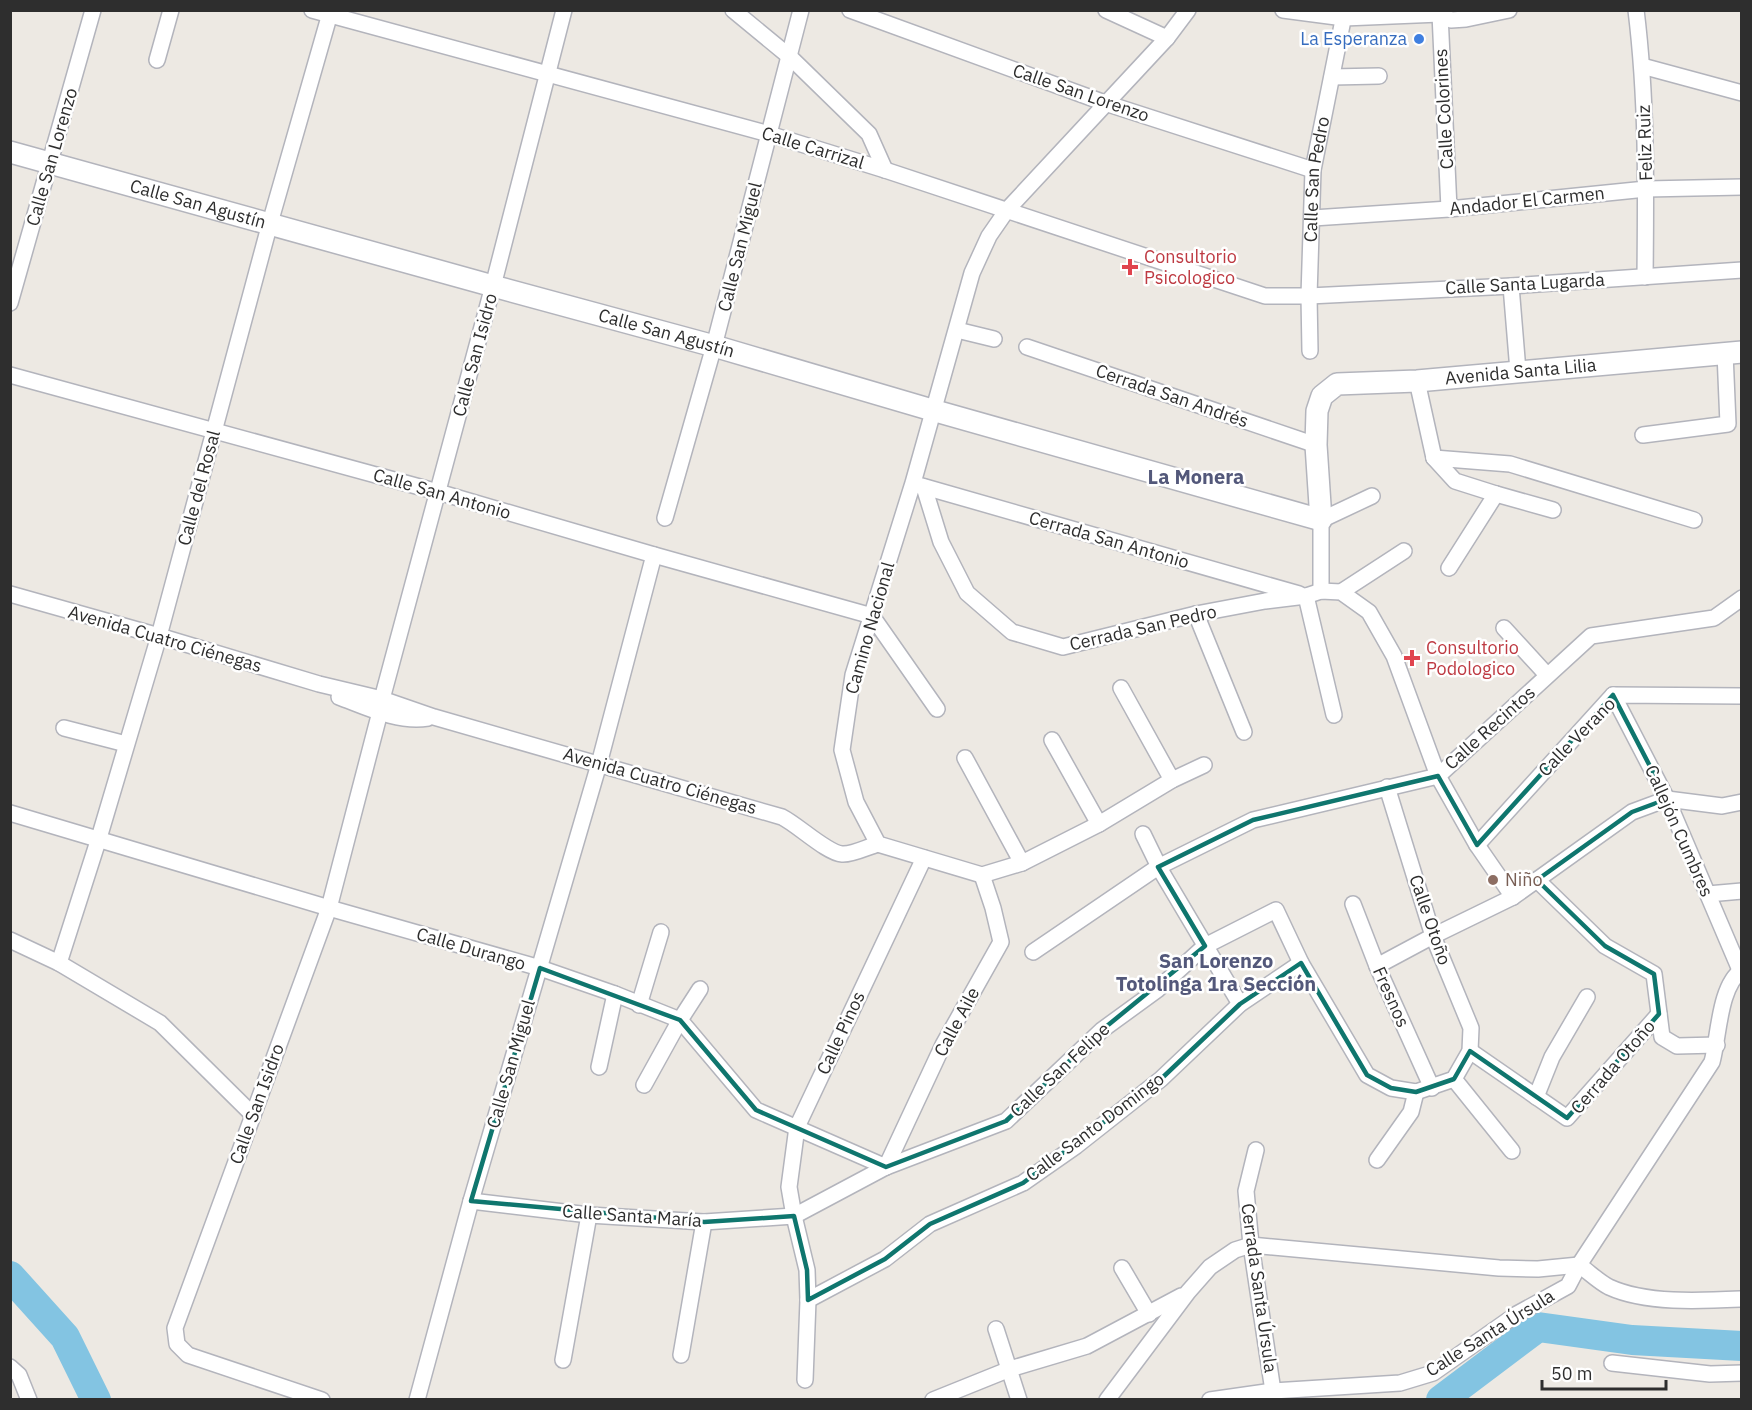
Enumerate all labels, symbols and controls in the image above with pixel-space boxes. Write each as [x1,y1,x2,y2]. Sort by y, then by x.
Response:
place label: La Esperanza [1300,27,1407,50]
marker: La Esperanza [1412,32,1426,46]
street label: Calle Colorines [1429,48,1458,170]
street label: Calle San Lorenzo [1010,58,1152,127]
street label: Calle San Lorenzo [21,85,82,229]
street label: Feliz Ruiz [1632,105,1657,181]
street label: Calle San Pedro [1299,114,1334,243]
street label: Calle Carrizal [759,121,867,174]
street label: Calle San Agustín [127,174,269,233]
street label: Calle San Miguel [712,180,767,314]
street label: Andador El Carmen [1448,181,1606,220]
place label: Consultorio Psicologico [1144,245,1237,289]
marker: Consultorio Psicologico [1121,258,1139,276]
street label: Calle Santa Lugarda [1445,268,1606,299]
street label: Calle San Isidro [447,291,502,419]
street label: Calle San Agustín [596,303,737,362]
street label: Avenida Santa Lilia [1444,353,1598,389]
street label: Cerrada San Andrés [1093,359,1252,432]
street label: Calle del Rosal [172,427,225,548]
street label: Calle San Antonio [371,463,514,524]
district label: La Monera [1148,463,1244,490]
street label: Cerrada San Antonio [1026,506,1192,573]
street label: Camino Nacional [840,559,899,697]
street label: Cerrada San Pedro [1067,599,1219,656]
street label: Avenida Cuatro Ciénegas [66,600,265,677]
place label: Consultorio Podologico [1426,636,1519,680]
marker: Consultorio Podologico [1403,649,1421,667]
street label: Calle Recintos [1439,681,1540,775]
street label: Calle Verano [1533,692,1620,781]
street label: Avenida Cuatro Ciénegas [561,742,760,819]
street label: Callejón Cumbres [1640,761,1719,900]
place label: Niño [1505,868,1543,891]
street label: Calle Otoño [1404,872,1457,968]
marker: Niño [1486,873,1500,887]
street label: Calle Durango [414,922,529,975]
district label: San Lorenzo Totolinga 1ra Sección [1116,947,1316,997]
street label: Fresnos [1368,963,1415,1031]
street label: Calle Aile [929,983,984,1060]
street label: Calle Pinos [811,988,870,1078]
street label: Calle San Miguel [481,997,540,1131]
street label: Cerrada Otoño [1565,1015,1660,1119]
street label: Calle San Felipe [1005,1017,1115,1122]
street label: Calle San Isidro [224,1040,289,1167]
street label: Calle Santo Domingo [1021,1067,1169,1186]
street label: Calle Santa María [561,1199,703,1232]
street label: Cerrada Santa Úrsula [1236,1202,1283,1375]
street label: Calle Santa Úrsula [1421,1284,1559,1381]
scale bar [1542,1353,1666,1391]
text: 50 m [1551,1362,1593,1385]

